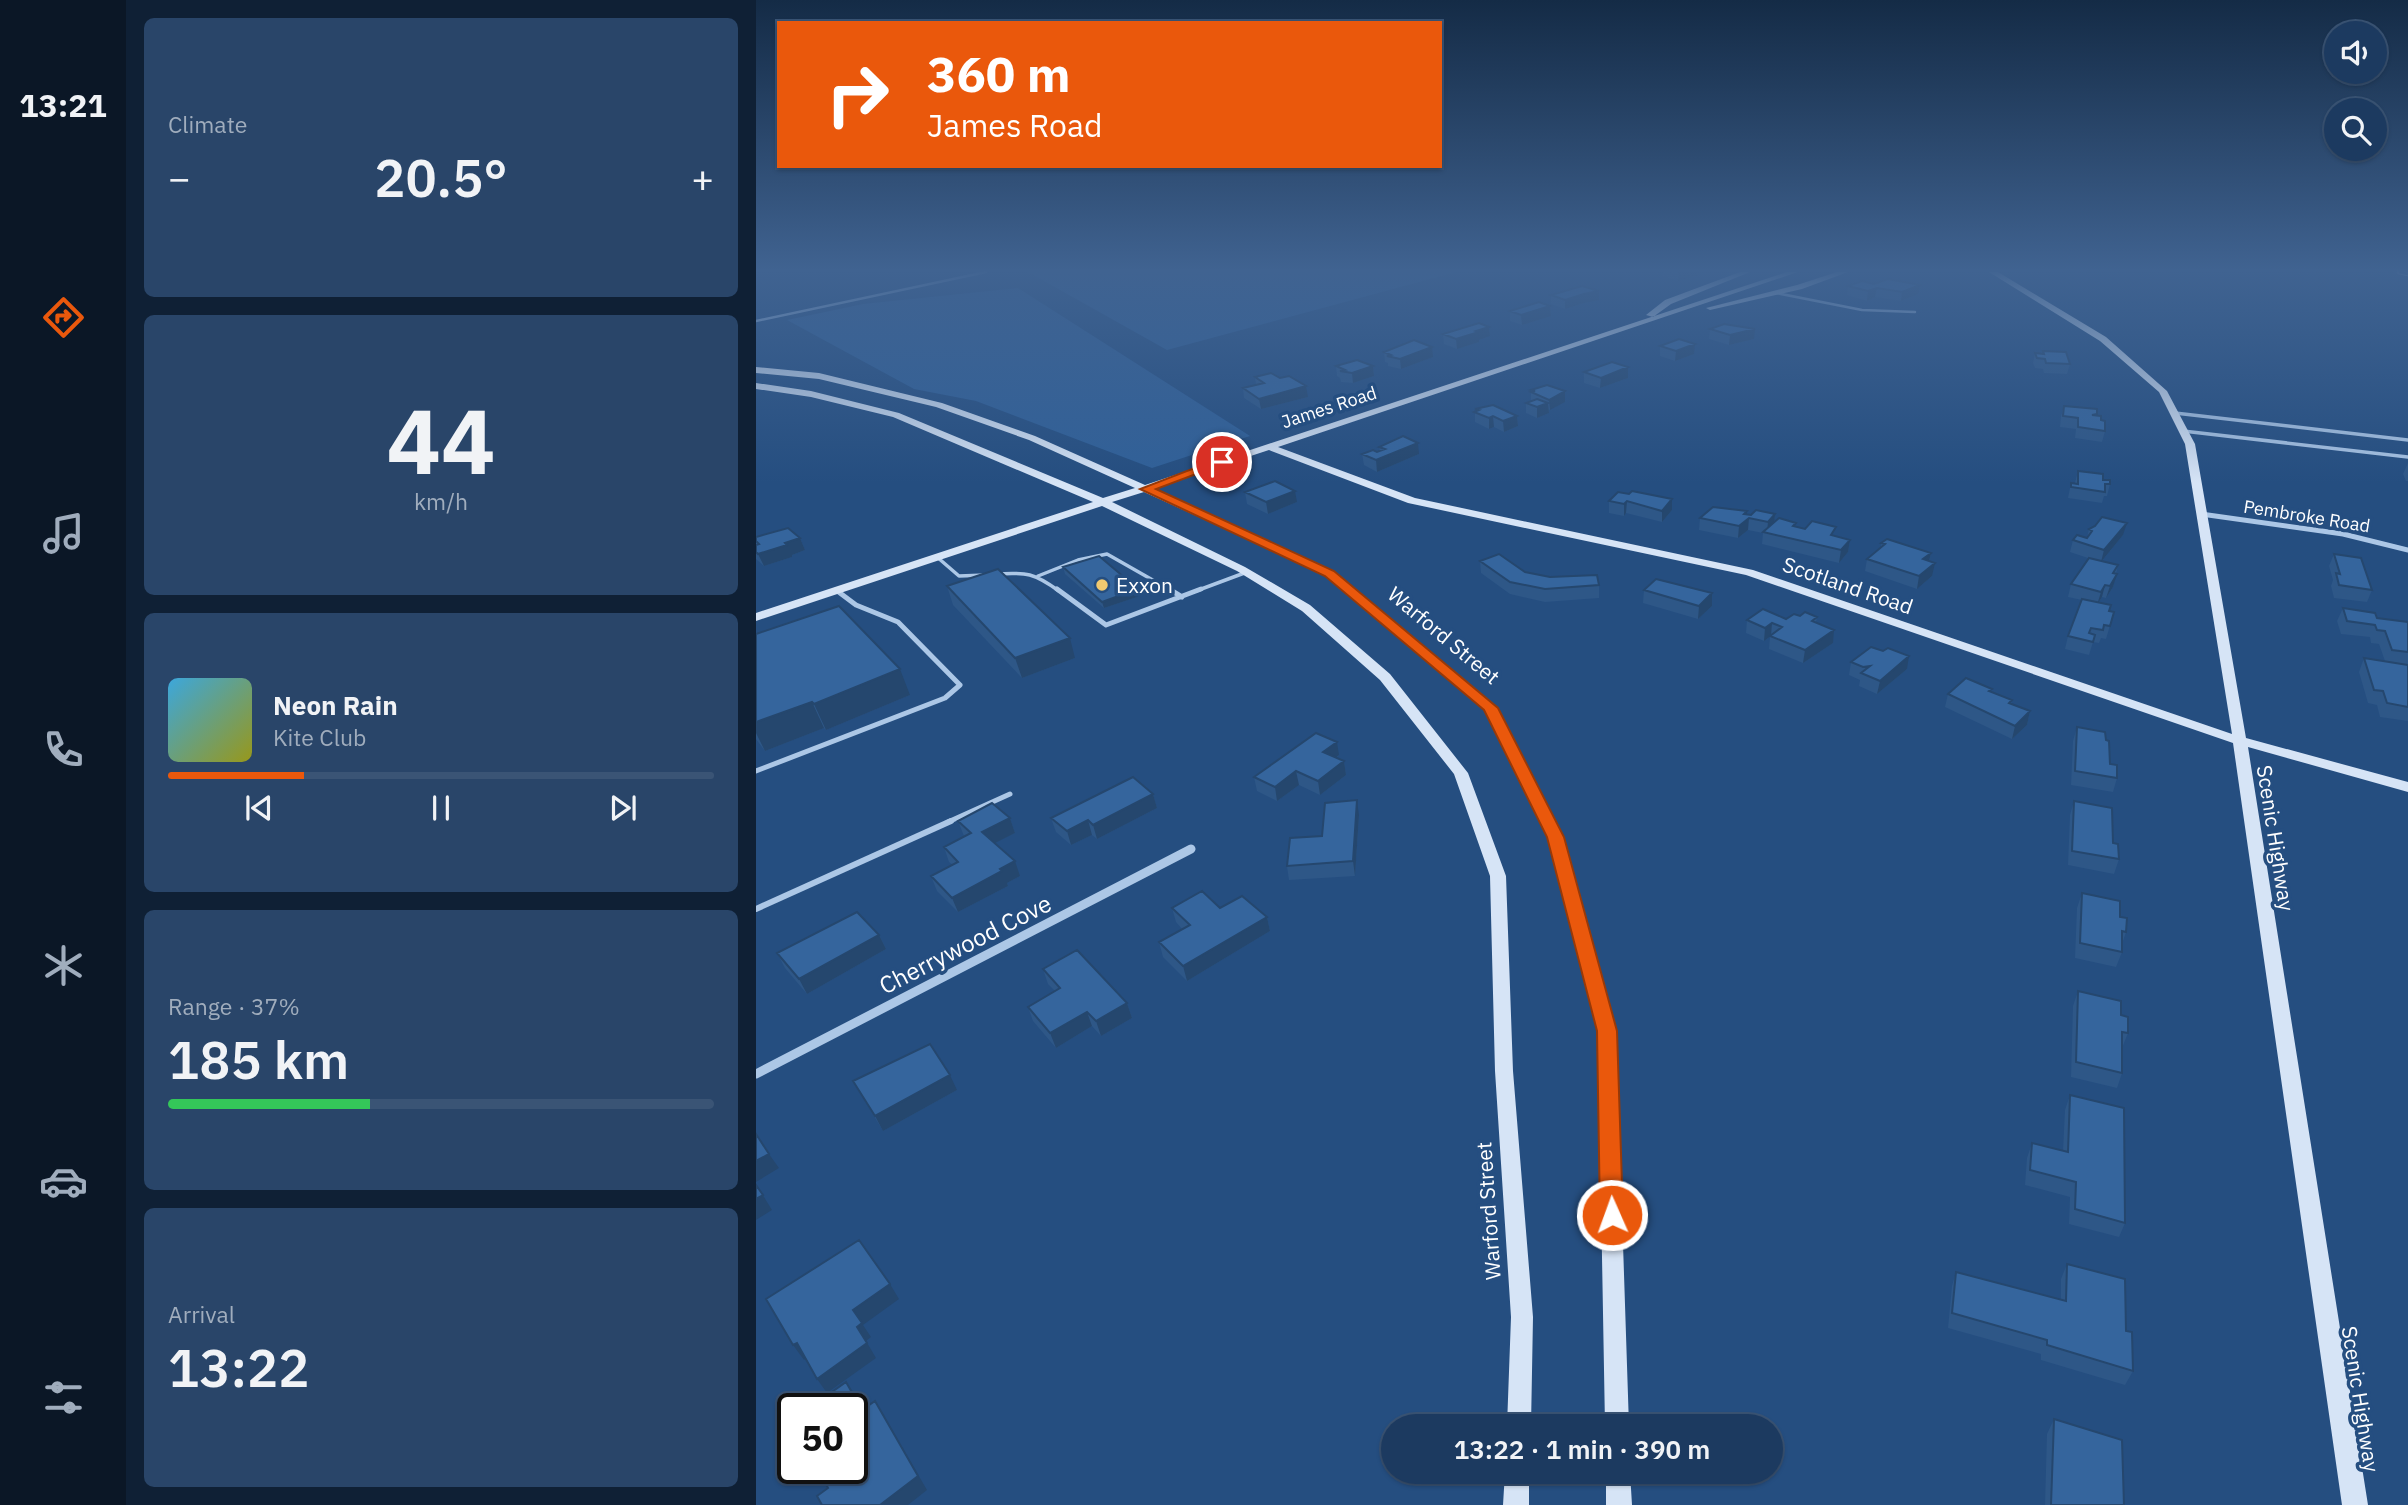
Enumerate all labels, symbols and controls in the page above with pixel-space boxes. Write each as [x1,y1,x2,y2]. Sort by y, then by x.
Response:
map controls [2324,21,2387,161]
button: sound [2324,21,2387,84]
text: 360 m [927,42,1071,105]
icon: right [812,49,903,140]
text: 13:21 [19,84,107,126]
button: search [2324,98,2387,161]
text: James Road [927,104,1103,146]
text: Climate [168,109,247,139]
text: 20.5° [374,144,508,211]
text: − [168,153,191,202]
text: + [691,153,714,202]
icon: directions [39,293,88,342]
text: 44 [386,381,496,499]
street label: James Road [1278,381,1380,433]
pin [1192,432,1252,492]
icon: arrive [1203,443,1241,481]
text: km/h [414,486,468,516]
street label: Pembroke Road [2242,495,2372,537]
icon: music [39,509,88,558]
street label: Scotland Road [1779,550,1917,620]
place label: Exxon [1116,571,1173,599]
marker: Exxon [1094,577,1110,593]
street label: Warford Street [1382,580,1506,690]
text: Neon Rain [273,688,398,722]
text: Kite Club [273,722,366,752]
icon: phone [39,725,88,774]
street label: Scenic Highway [2251,763,2301,913]
icon: previous [240,789,278,827]
icon: pause [422,789,460,827]
icon: next [604,789,642,827]
street label: Cherrywood Cove [873,887,1057,1001]
icon: climate [39,941,88,990]
text: Range · 37% [168,991,300,1021]
text: 185 km [168,1026,349,1093]
street label: Warford Street [1469,1141,1507,1281]
icon: car [39,1157,88,1206]
position arrow [1575,1178,1649,1252]
text: Arrival [168,1299,235,1329]
street label: Scenic Highway [2336,1324,2386,1474]
text: 13:22 [168,1334,309,1401]
icon: filters [39,1373,88,1422]
speed limit sign: 50 [777,1393,868,1484]
text: 13:22 · 1 min · 390 m [1454,1432,1710,1466]

